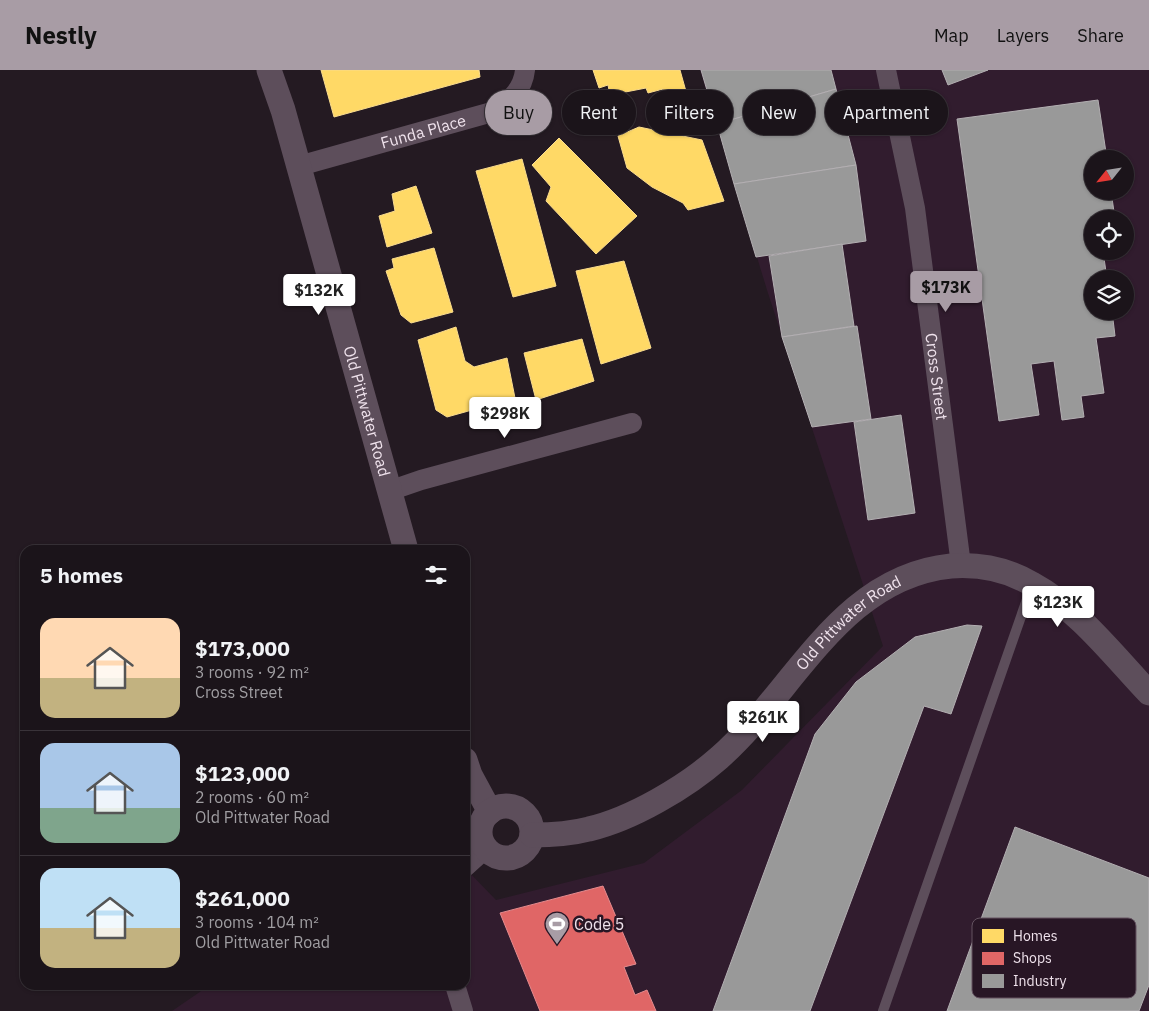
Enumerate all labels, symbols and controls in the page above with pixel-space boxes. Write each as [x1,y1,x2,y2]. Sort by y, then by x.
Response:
text: Nestly [25,19,97,51]
text: Map [934,24,969,47]
text: Layers [997,24,1049,47]
text: Share [1077,24,1124,47]
chip: Buy [485,90,552,135]
chip: Rent [562,90,636,135]
chip: Filters [646,90,733,135]
chip: New [743,90,815,135]
chip: Apartment [825,90,948,135]
street label: Funda Place [378,110,468,153]
north arrow [1084,150,1134,200]
map controls [1084,150,1134,320]
button: locate [1084,210,1134,260]
pin: $173K [911,270,981,313]
button: layers [1084,270,1134,320]
pin: $132K [284,274,354,316]
text: $173K [921,277,971,297]
text: $132K [294,280,344,300]
street label: Cross Street [921,332,952,421]
street label: Old Pittwater Road [339,343,395,479]
pin: $298K [470,396,540,439]
text: $298K [480,403,530,423]
text: 5 homes [40,561,123,589]
icon: filters [422,561,450,589]
street label: Old Pittwater Road [791,571,904,674]
pin: $123K [1023,586,1093,628]
text: $123K [1033,592,1083,612]
text: $173,000 [195,634,290,662]
icon: home [80,638,140,698]
text: 3 rooms · 92 m² [195,662,309,682]
text: Cross Street [195,682,283,702]
pin: $261K [728,700,798,743]
text: $261K [738,707,788,727]
text: $123,000 [195,759,290,787]
icon: home [80,763,140,823]
text: 2 rooms · 60 m² [195,787,309,807]
text: Old Pittwater Road [195,807,330,827]
text: $261,000 [195,884,290,912]
icon: home [80,888,140,948]
sports icon: Code 5 [544,911,570,945]
text: 3 rooms · 104 m² [195,912,319,932]
place label: Code 5 [574,914,624,934]
legend [972,918,1136,998]
text: Homes [1013,927,1058,945]
text: Old Pittwater Road [195,932,330,952]
text: Shops [1013,949,1052,967]
text: Industry [1013,972,1067,990]

